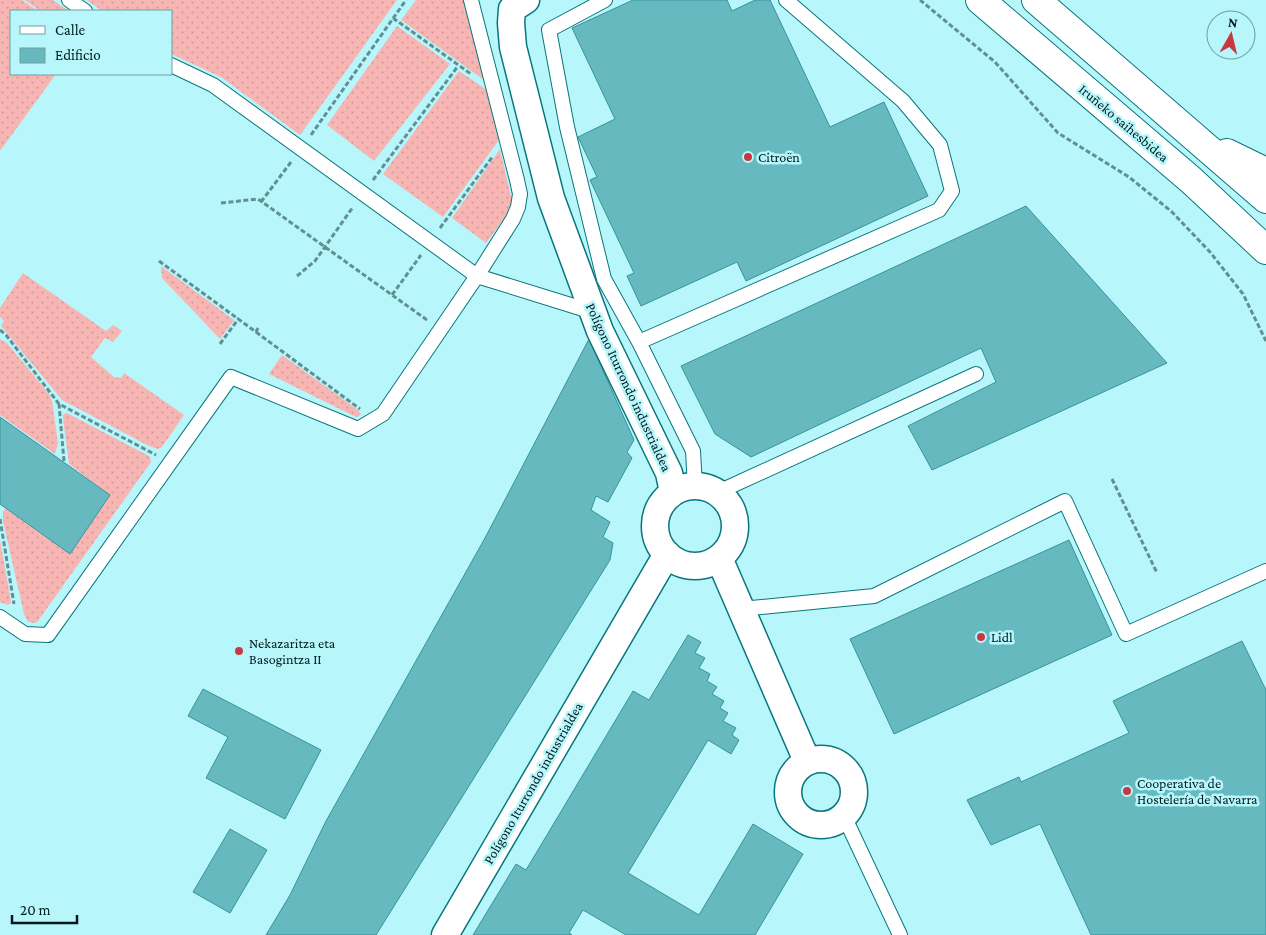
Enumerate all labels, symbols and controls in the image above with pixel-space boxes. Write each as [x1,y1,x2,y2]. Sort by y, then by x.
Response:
legend [10,10,172,75]
north arrow [1206,10,1256,60]
text: N [1227,14,1239,31]
text: Calle [55,22,86,38]
text: Edificio [55,47,101,63]
street label: Iruñeko saihesbidea [1076,81,1172,165]
place label: Citroën [758,149,800,165]
marker: Citroën [742,151,754,163]
street label: Polígono Iturrondo industrialdea [583,300,675,474]
place label: Lidl [991,629,1013,645]
marker: Lidl [975,631,987,643]
place label: Nekazaritza eta Basogintza II [249,635,336,667]
marker: Nekazaritza eta Basogintza II [233,645,245,657]
street label: Polígono Iturrondo industrialdea [480,699,586,867]
place label: Cooperativa de Hostelería de Navarra [1137,775,1258,807]
marker: Cooperativa de Hostelería de Navarra [1121,785,1133,797]
scale bar [12,892,78,924]
text: 20 m [20,902,51,918]

